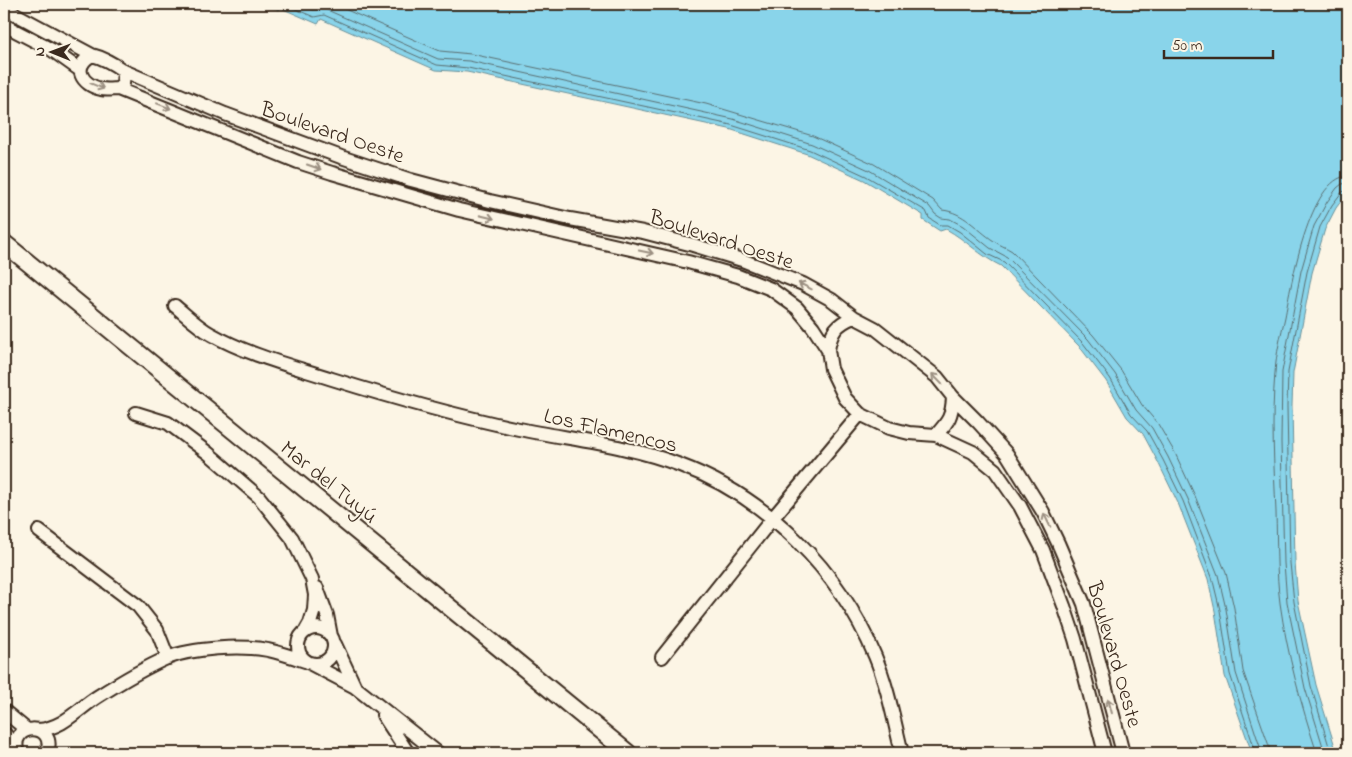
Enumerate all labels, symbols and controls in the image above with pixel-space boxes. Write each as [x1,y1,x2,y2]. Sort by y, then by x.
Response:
north arrow [28,28,78,78]
scale bar [1164,28,1273,60]
text: 50 m [1172,35,1203,57]
text: N [30,47,51,57]
one-way arrow [89,82,104,92]
street label: Boulevard Oeste [255,94,408,173]
one-way arrow [156,103,171,112]
one-way arrow [306,163,322,173]
street label: Boulevard Oeste [644,202,798,279]
one-way arrow [479,213,495,222]
one-way arrow [637,248,653,257]
one-way arrow [798,281,813,290]
one-way arrow [931,372,943,385]
street label: Los Flamencos [540,401,680,463]
street label: Mar del Tuyú [272,434,384,534]
one-way arrow [1042,513,1051,528]
street label: Boulevard Oeste [1077,577,1149,732]
one-way arrow [1105,699,1115,715]

